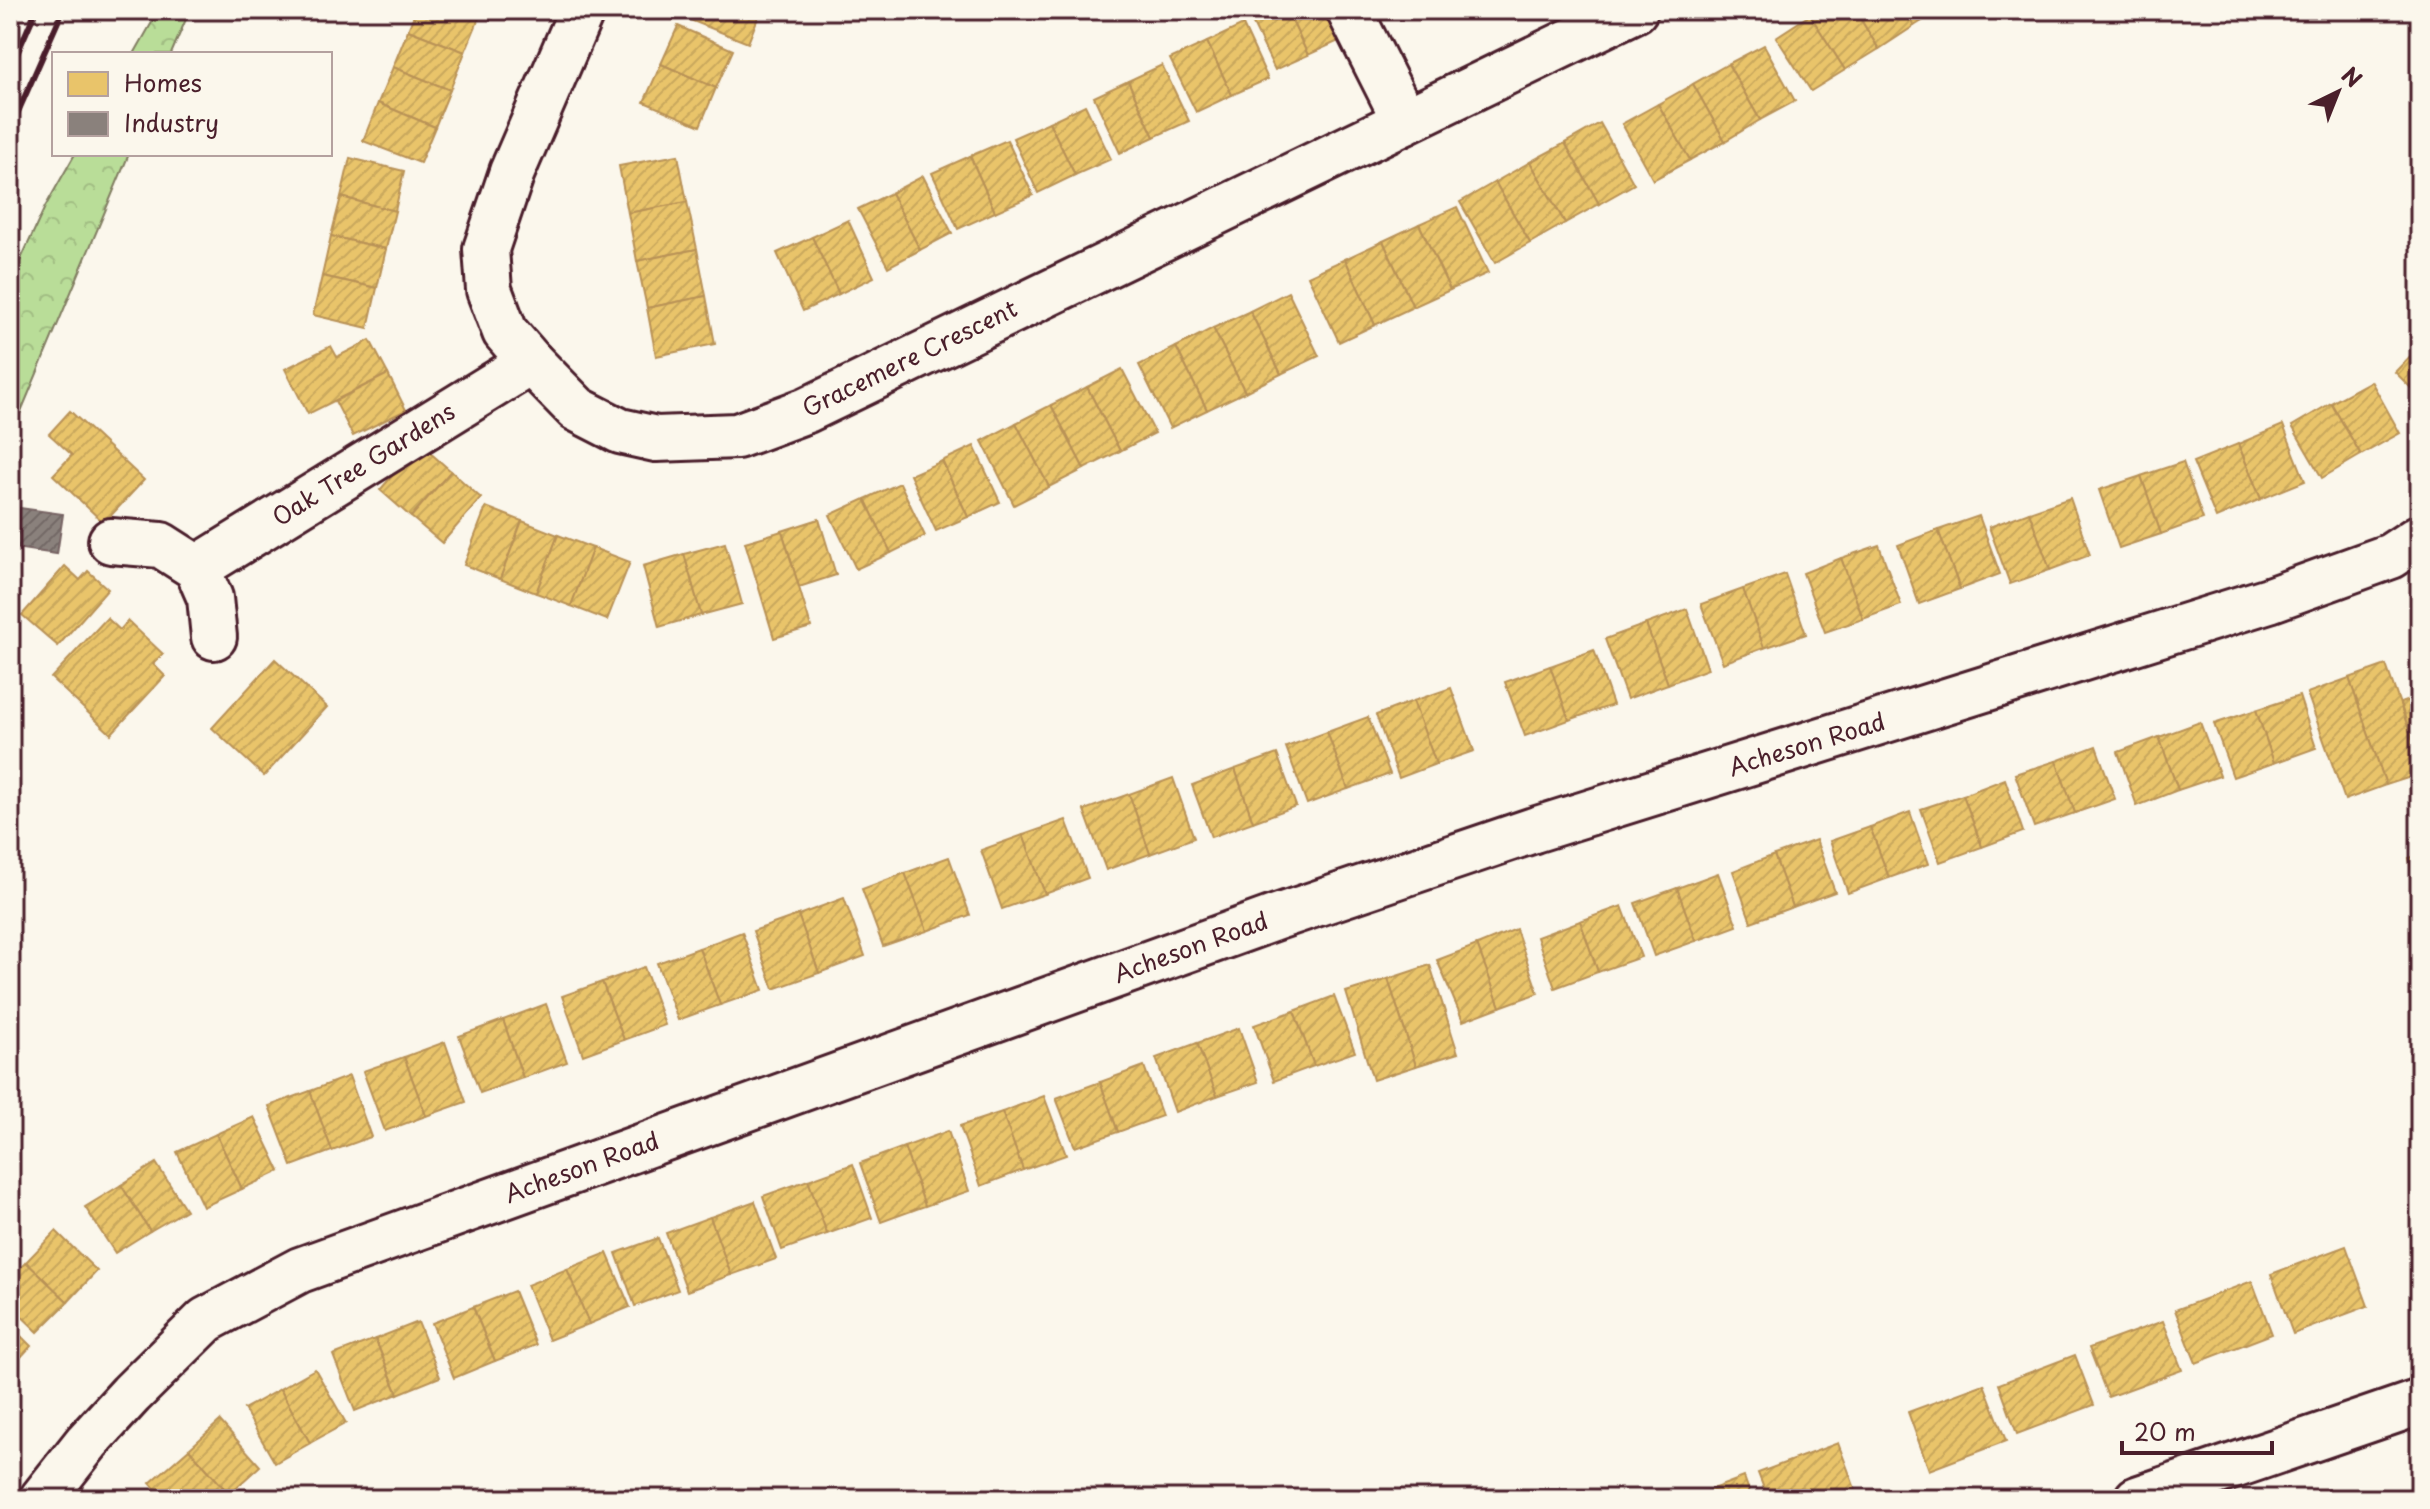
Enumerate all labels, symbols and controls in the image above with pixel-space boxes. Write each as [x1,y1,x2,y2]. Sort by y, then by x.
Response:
legend [52,52,332,156]
north arrow [2298,52,2378,132]
text: N [2335,58,2370,94]
text: Homes [124,64,202,100]
text: Industry [124,104,219,140]
street label: Gracemere Crescent [795,289,1023,425]
street label: Oak Tree Gardens [265,392,461,534]
street label: Acheson Road [1724,702,1889,784]
street label: Acheson Road [1108,901,1273,991]
street label: Acheson Road [499,1121,664,1211]
scale bar [2122,1405,2272,1455]
text: 20 m [2134,1413,2196,1449]

